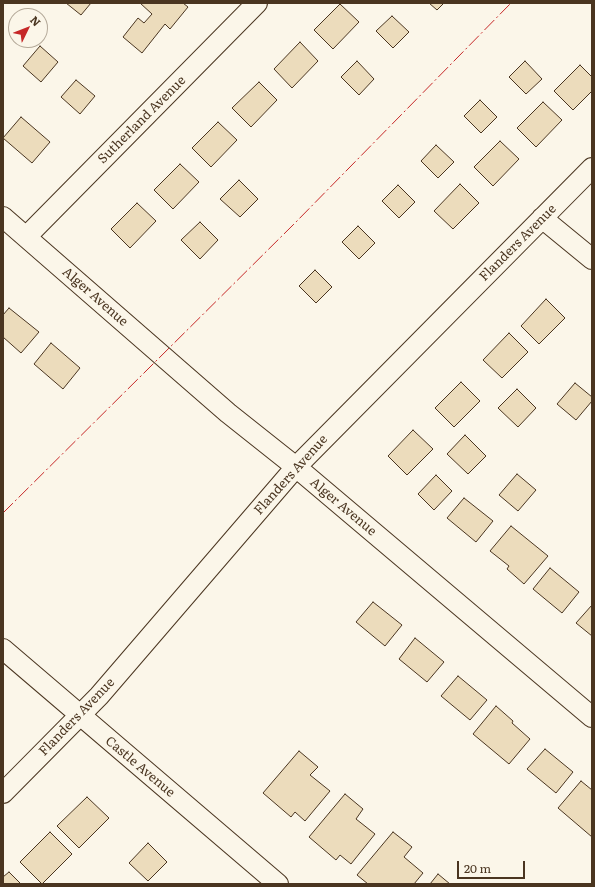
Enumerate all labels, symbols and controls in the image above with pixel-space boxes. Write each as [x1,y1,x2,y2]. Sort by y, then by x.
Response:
north arrow [8,8,48,48]
text: N [27,12,45,29]
street label: Sutherland Avenue [95,73,189,167]
street label: Flanders Avenue [476,201,560,285]
street label: Alger Avenue [59,264,131,330]
street label: Flanders Avenue [251,432,331,518]
street label: Alger Avenue [307,475,379,539]
street label: Flanders Avenue [36,675,118,759]
street label: Castle Avenue [102,733,178,801]
scale bar [459,853,527,879]
text: 20 m [464,859,491,877]

